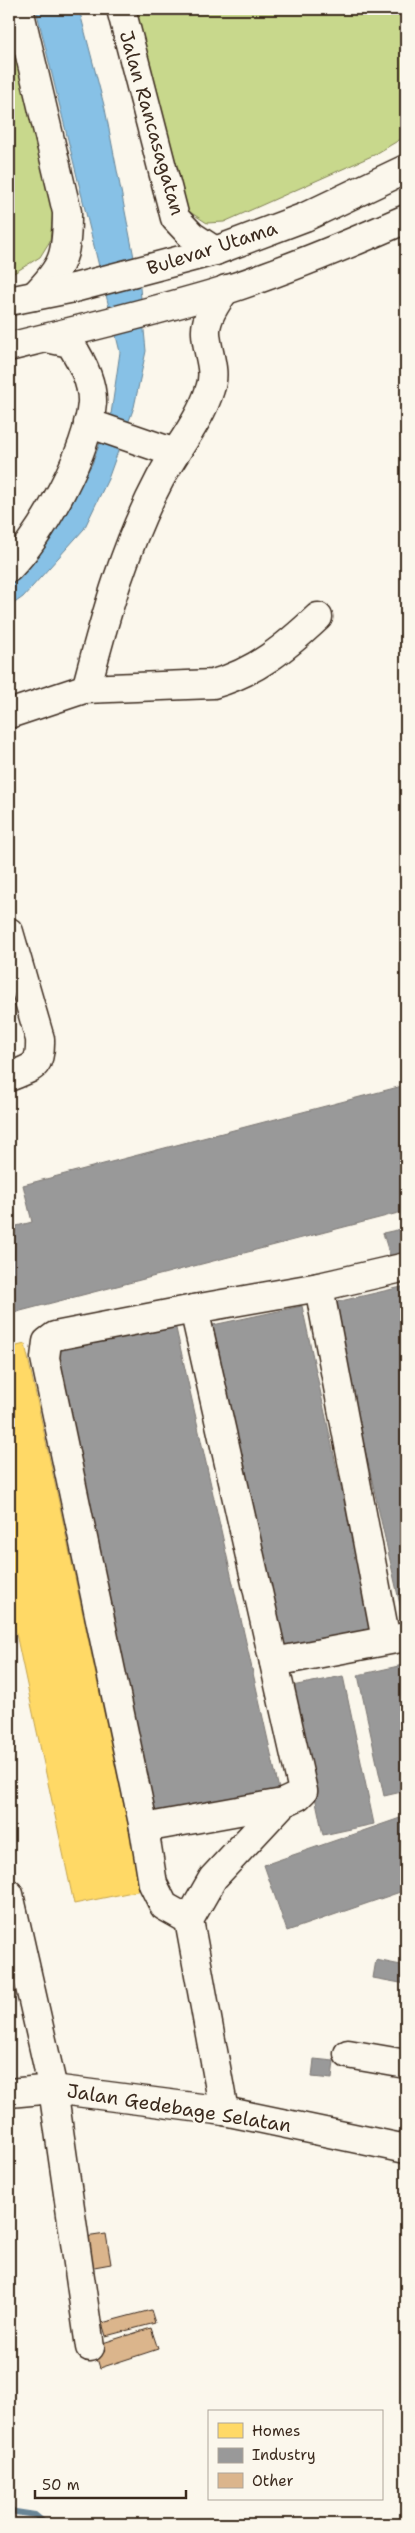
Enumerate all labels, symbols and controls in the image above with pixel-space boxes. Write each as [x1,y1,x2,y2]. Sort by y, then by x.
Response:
street label: Jalan Rancasagatan [114,28,190,218]
street label: Bulevar Utama [144,215,280,281]
street label: Jalan Gedebage Selatan [65,2078,293,2138]
legend [208,2410,382,2500]
text: Homes [252,2421,300,2441]
text: Industry [252,2445,316,2465]
scale bar [35,2468,186,2500]
text: Other [252,2471,294,2491]
text: 50 m [42,2475,80,2495]

